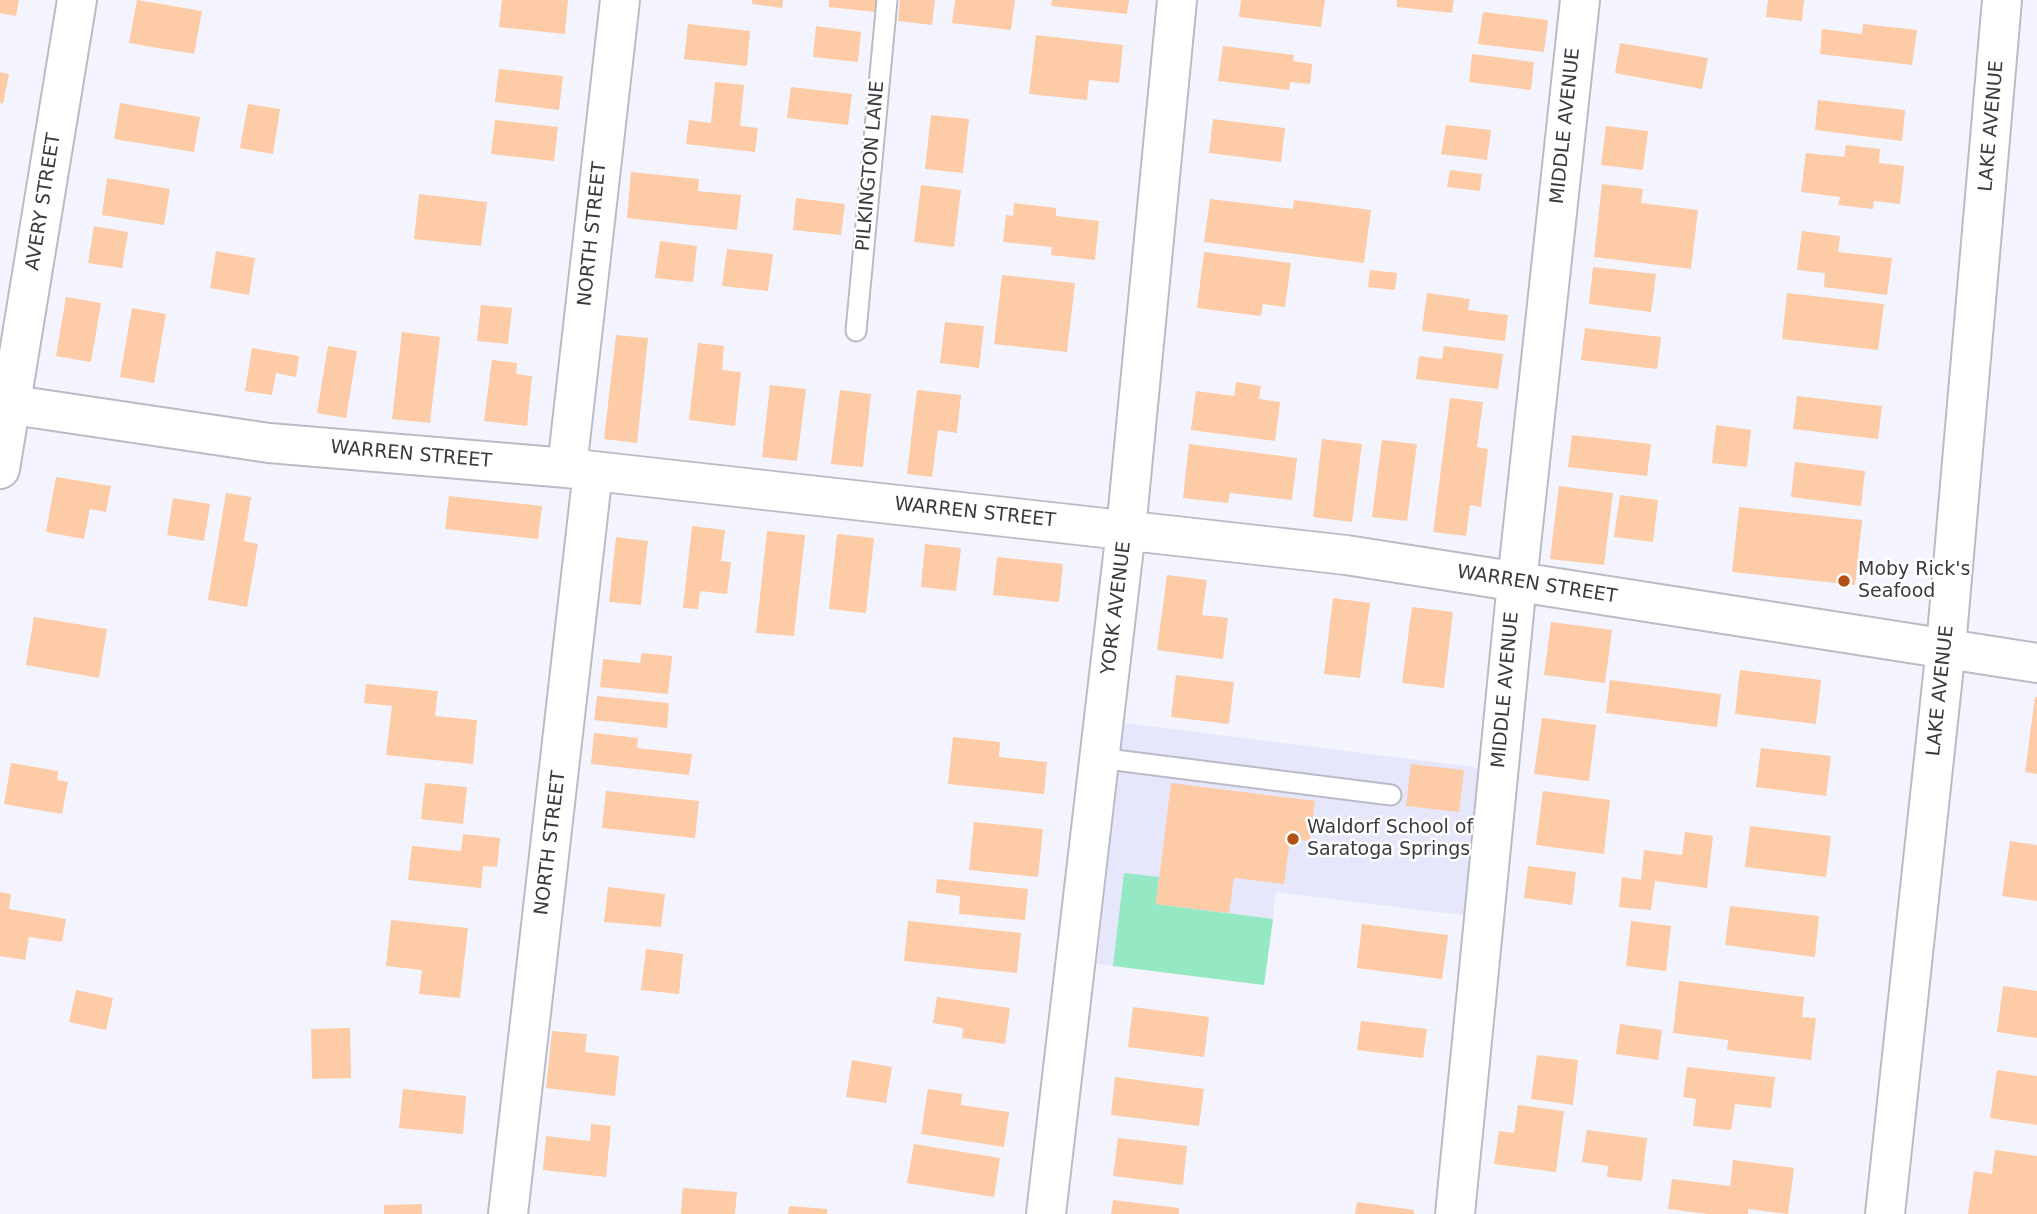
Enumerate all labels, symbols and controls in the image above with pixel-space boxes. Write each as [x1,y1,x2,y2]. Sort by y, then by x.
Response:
street label: MIDDLE AVENUE [1546,47,1586,205]
street label: LAKE AVENUE [1975,60,2009,192]
street label: PILKINGTON LANE [852,80,890,252]
street label: AVERY STREET [22,132,66,272]
street label: NORTH STREET [574,161,612,307]
street label: WARREN STREET [329,437,493,473]
street label: WARREN STREET [893,493,1057,533]
street label: YORK AVENUE [1098,540,1136,676]
place label: Moby Rick's Seafood [1858,559,1970,603]
street label: WARREN STREET [1455,561,1619,609]
marker: Moby Rick's Seafood [1836,573,1852,589]
street label: MIDDLE AVENUE [1488,611,1524,769]
street label: LAKE AVENUE [1923,624,1959,758]
street label: NORTH STREET [531,769,571,917]
place label: Waldorf School of Saratoga Springs [1307,817,1473,861]
marker: Waldorf School of Saratoga Springs [1285,831,1301,847]

